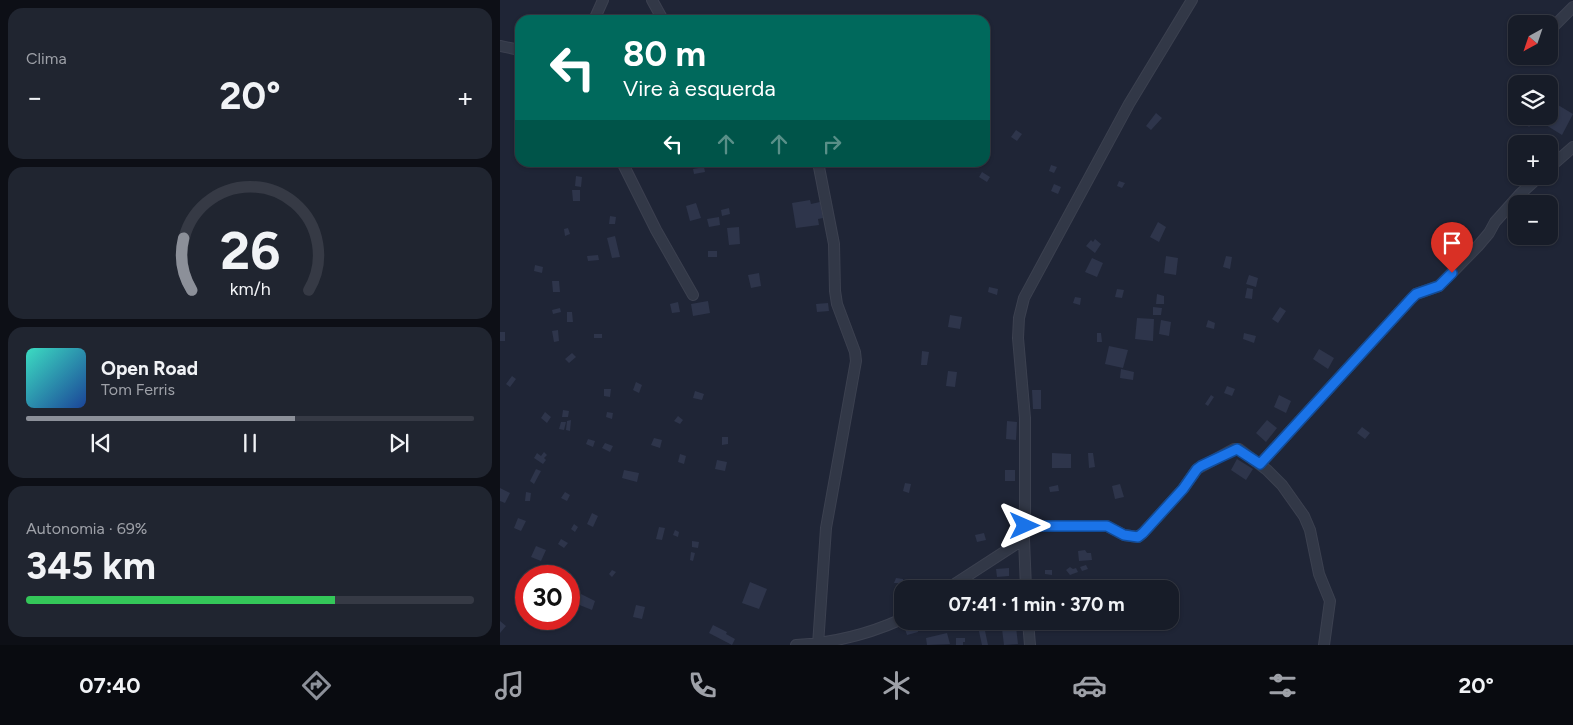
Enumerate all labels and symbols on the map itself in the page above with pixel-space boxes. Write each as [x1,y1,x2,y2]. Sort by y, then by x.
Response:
north arrow [1508,15,1558,65]
pin [1431,222,1473,273]
position arrow [998,499,1050,551]
speed limit sign: 30 [515,565,580,630]

